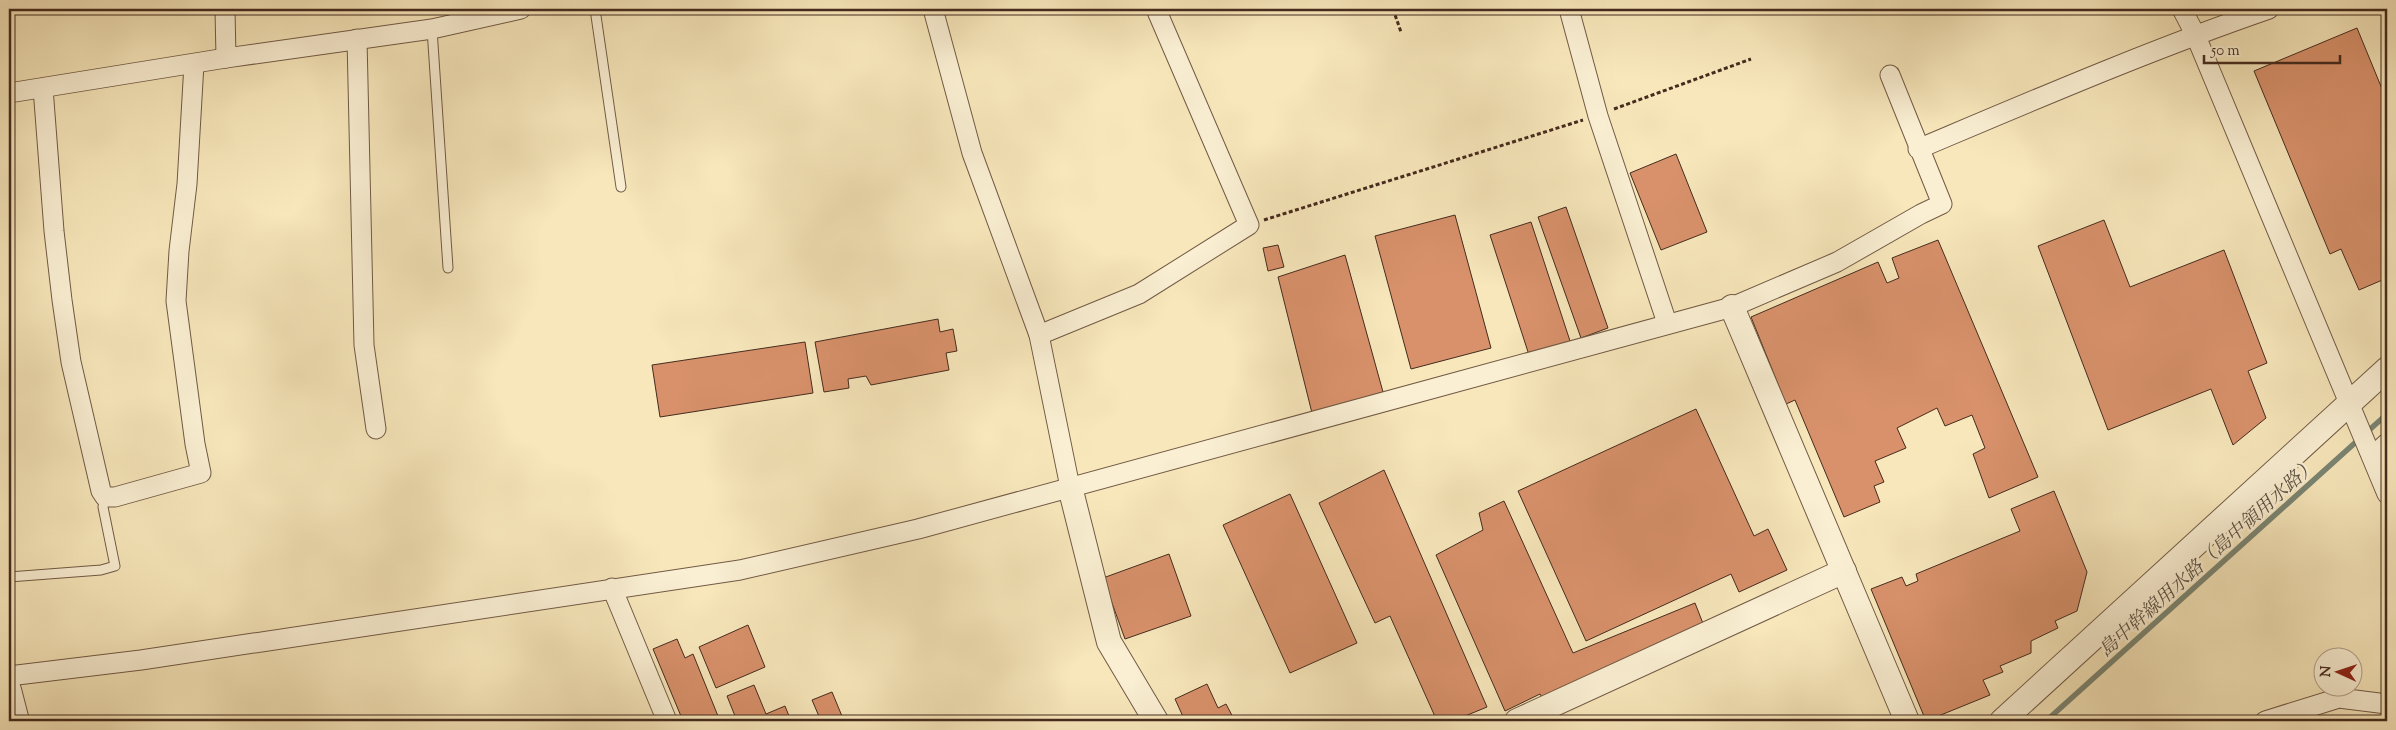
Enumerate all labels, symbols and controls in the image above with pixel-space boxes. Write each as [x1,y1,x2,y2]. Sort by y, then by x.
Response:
scale bar [2204,32,2340,64]
text: 50 m [2210,41,2240,62]
water label: 島中幹線用水路（島中領用水路） [2094,453,2324,664]
north arrow [2314,648,2364,698]
text: N [2317,665,2337,678]

